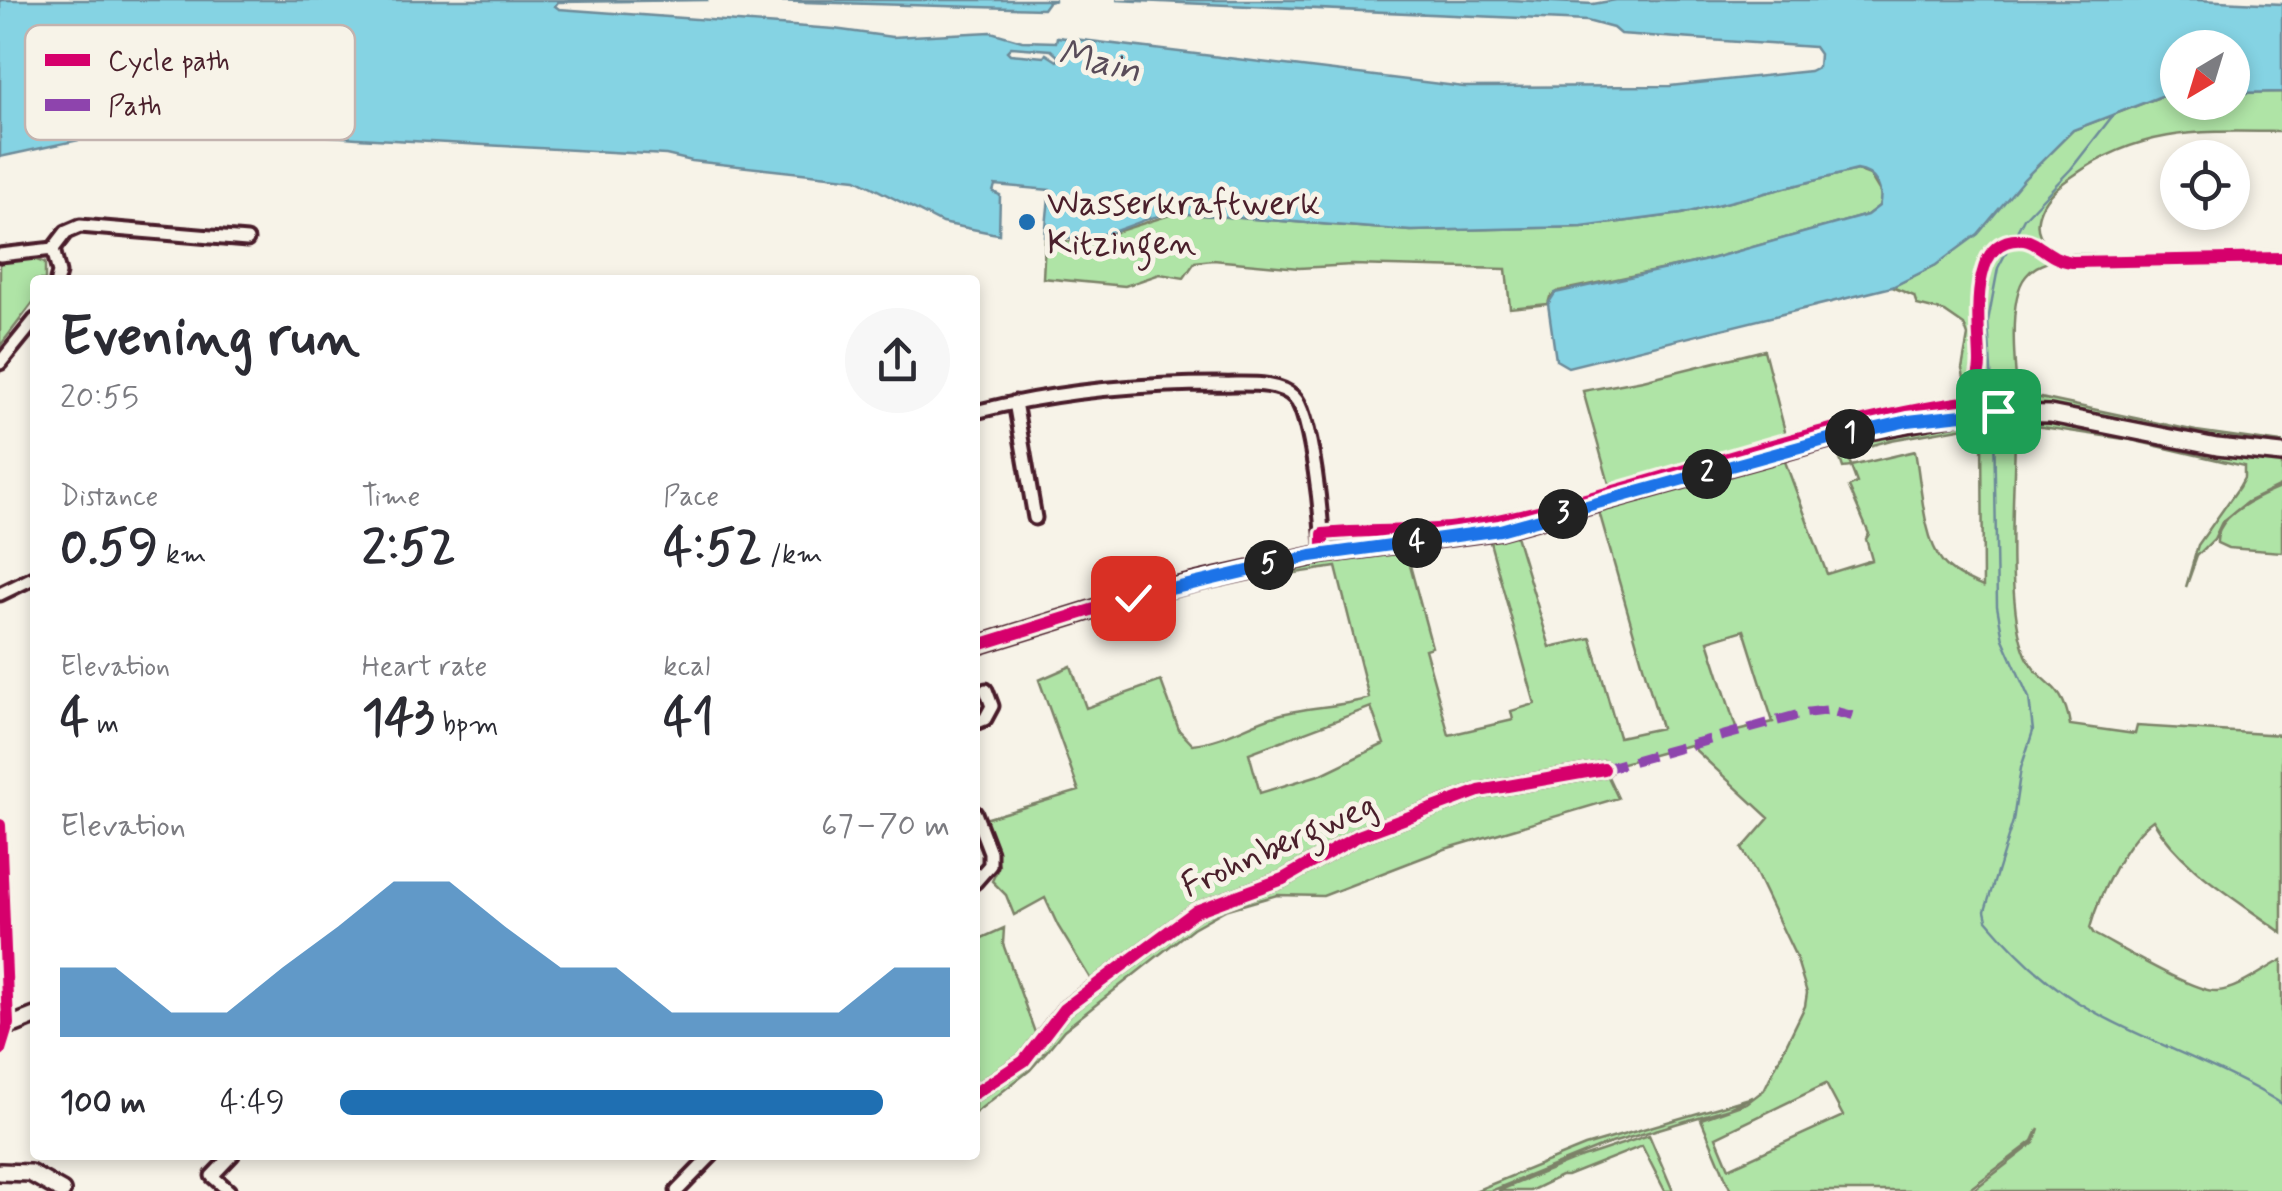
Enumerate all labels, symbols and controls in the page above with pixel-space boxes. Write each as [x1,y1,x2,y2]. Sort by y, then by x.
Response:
legend [25,25,355,140]
water label: Main [1053,29,1145,96]
north arrow [2160,30,2250,120]
map controls [2160,30,2250,230]
text: Cycle path [108,44,230,81]
text: Path [108,89,162,126]
button: locate [2160,140,2250,230]
place label: Wasserkraftwerk Kitzingen [1047,181,1320,271]
marker: Wasserkraftwerk Kitzingen [1016,211,1038,233]
text: Evening run [60,303,360,375]
button: share [845,308,950,413]
pin [1956,369,2041,454]
text: 20:55 [60,377,139,419]
icon: arrive [1971,384,2026,439]
pin: 1 [1825,409,1875,459]
text: 1 [1844,415,1856,452]
pin: 2 [1682,449,1732,499]
text: 2 [1700,455,1714,492]
text: Distance [60,479,158,516]
text: Time [362,479,420,516]
text: Pace [663,479,719,516]
pin: 3 [1538,489,1588,539]
text: 3 [1557,495,1569,532]
text: 0.59 [60,516,158,582]
text: 2:52 [362,516,456,582]
text: 4:52 [663,516,762,582]
pin: 4 [1392,518,1442,568]
text: 4 [1409,524,1425,561]
text: km [158,537,207,574]
text: /km [762,537,823,574]
pin: 5 [1244,540,1294,590]
text: 5 [1261,546,1277,583]
pin [1091,556,1176,641]
icon: check [1106,571,1161,626]
text: Elevation [60,649,170,686]
text: Heart rate [362,649,487,686]
text: kcal [663,649,710,686]
text: 4 [60,686,89,752]
text: 143 [362,686,435,752]
text: 41 [663,686,714,752]
text: m [89,707,119,744]
text: bpm [435,707,499,744]
street label: Frohnbergweg [1174,782,1385,913]
text: Elevation [60,805,186,847]
text: 67–70 m [821,805,950,847]
text: 100 m [60,1082,146,1124]
text: 4:49 [220,1082,285,1124]

